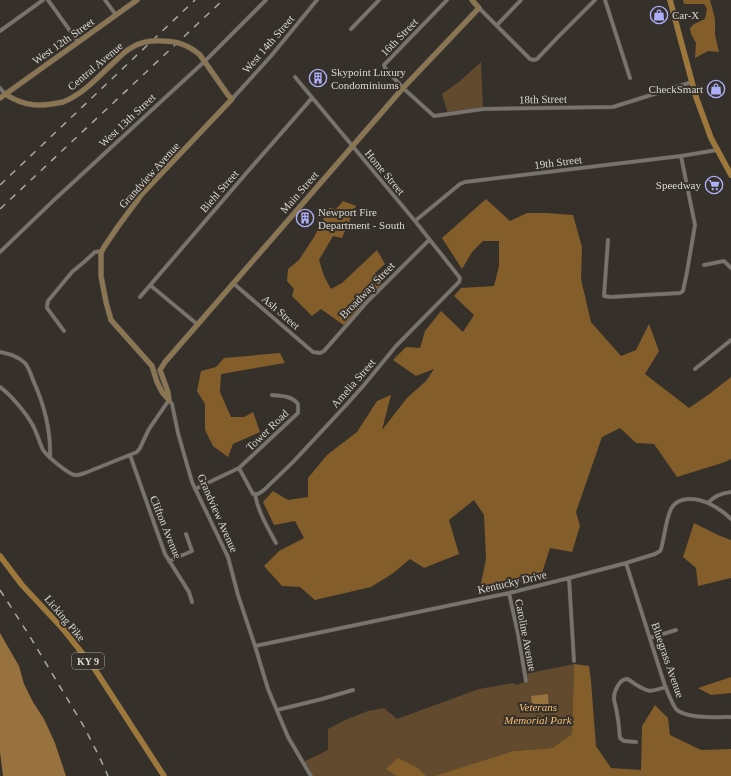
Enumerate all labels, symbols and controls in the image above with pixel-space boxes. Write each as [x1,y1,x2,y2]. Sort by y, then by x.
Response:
shop icon: Car-X [649,5,669,25]
place label: Car-X [672,9,699,21]
street label: West 14th Street [240,13,296,75]
street label: West 12th Street [30,15,96,67]
street label: 16th Street [378,16,420,58]
street label: Central Avenue [65,40,125,92]
place label: Skypoint Luxury Condominiums [331,66,406,91]
building icon: Skypoint Luxury Condominiums [308,68,328,88]
shop icon: CheckSmart [706,79,726,99]
place label: CheckSmart [649,83,703,95]
street label: West 13th Street [96,91,158,149]
street label: 18th Street [519,93,567,105]
street label: Grandview Avenue [116,140,182,210]
street label: Home Street [363,147,407,197]
street label: 19th Street [533,153,583,171]
street label: Biehl Street [197,167,241,215]
street label: Main Street [278,169,320,215]
supermarket icon: Speedway [704,175,724,195]
place label: Speedway [656,179,701,191]
place label: Newport Fire Department - South [318,206,405,231]
building icon: Newport Fire Department - South [295,208,315,228]
street label: Broadway Street [337,259,397,321]
street label: Ash Street [260,292,302,332]
street label: Amelia Street [329,356,377,410]
street label: Tower Road [243,407,291,453]
street label: Grandview Avenue [195,472,241,554]
street label: Clifton Avenue [148,494,184,560]
street label: Kentucky Drive [476,568,548,596]
street label: Licking Pike [42,592,88,644]
street label: Caroline Avenue [513,598,539,672]
street label: Bluegrass Avenue [649,621,687,699]
road number: KY 9 [72,653,104,669]
park label: Veterans Memorial Park [503,701,573,726]

